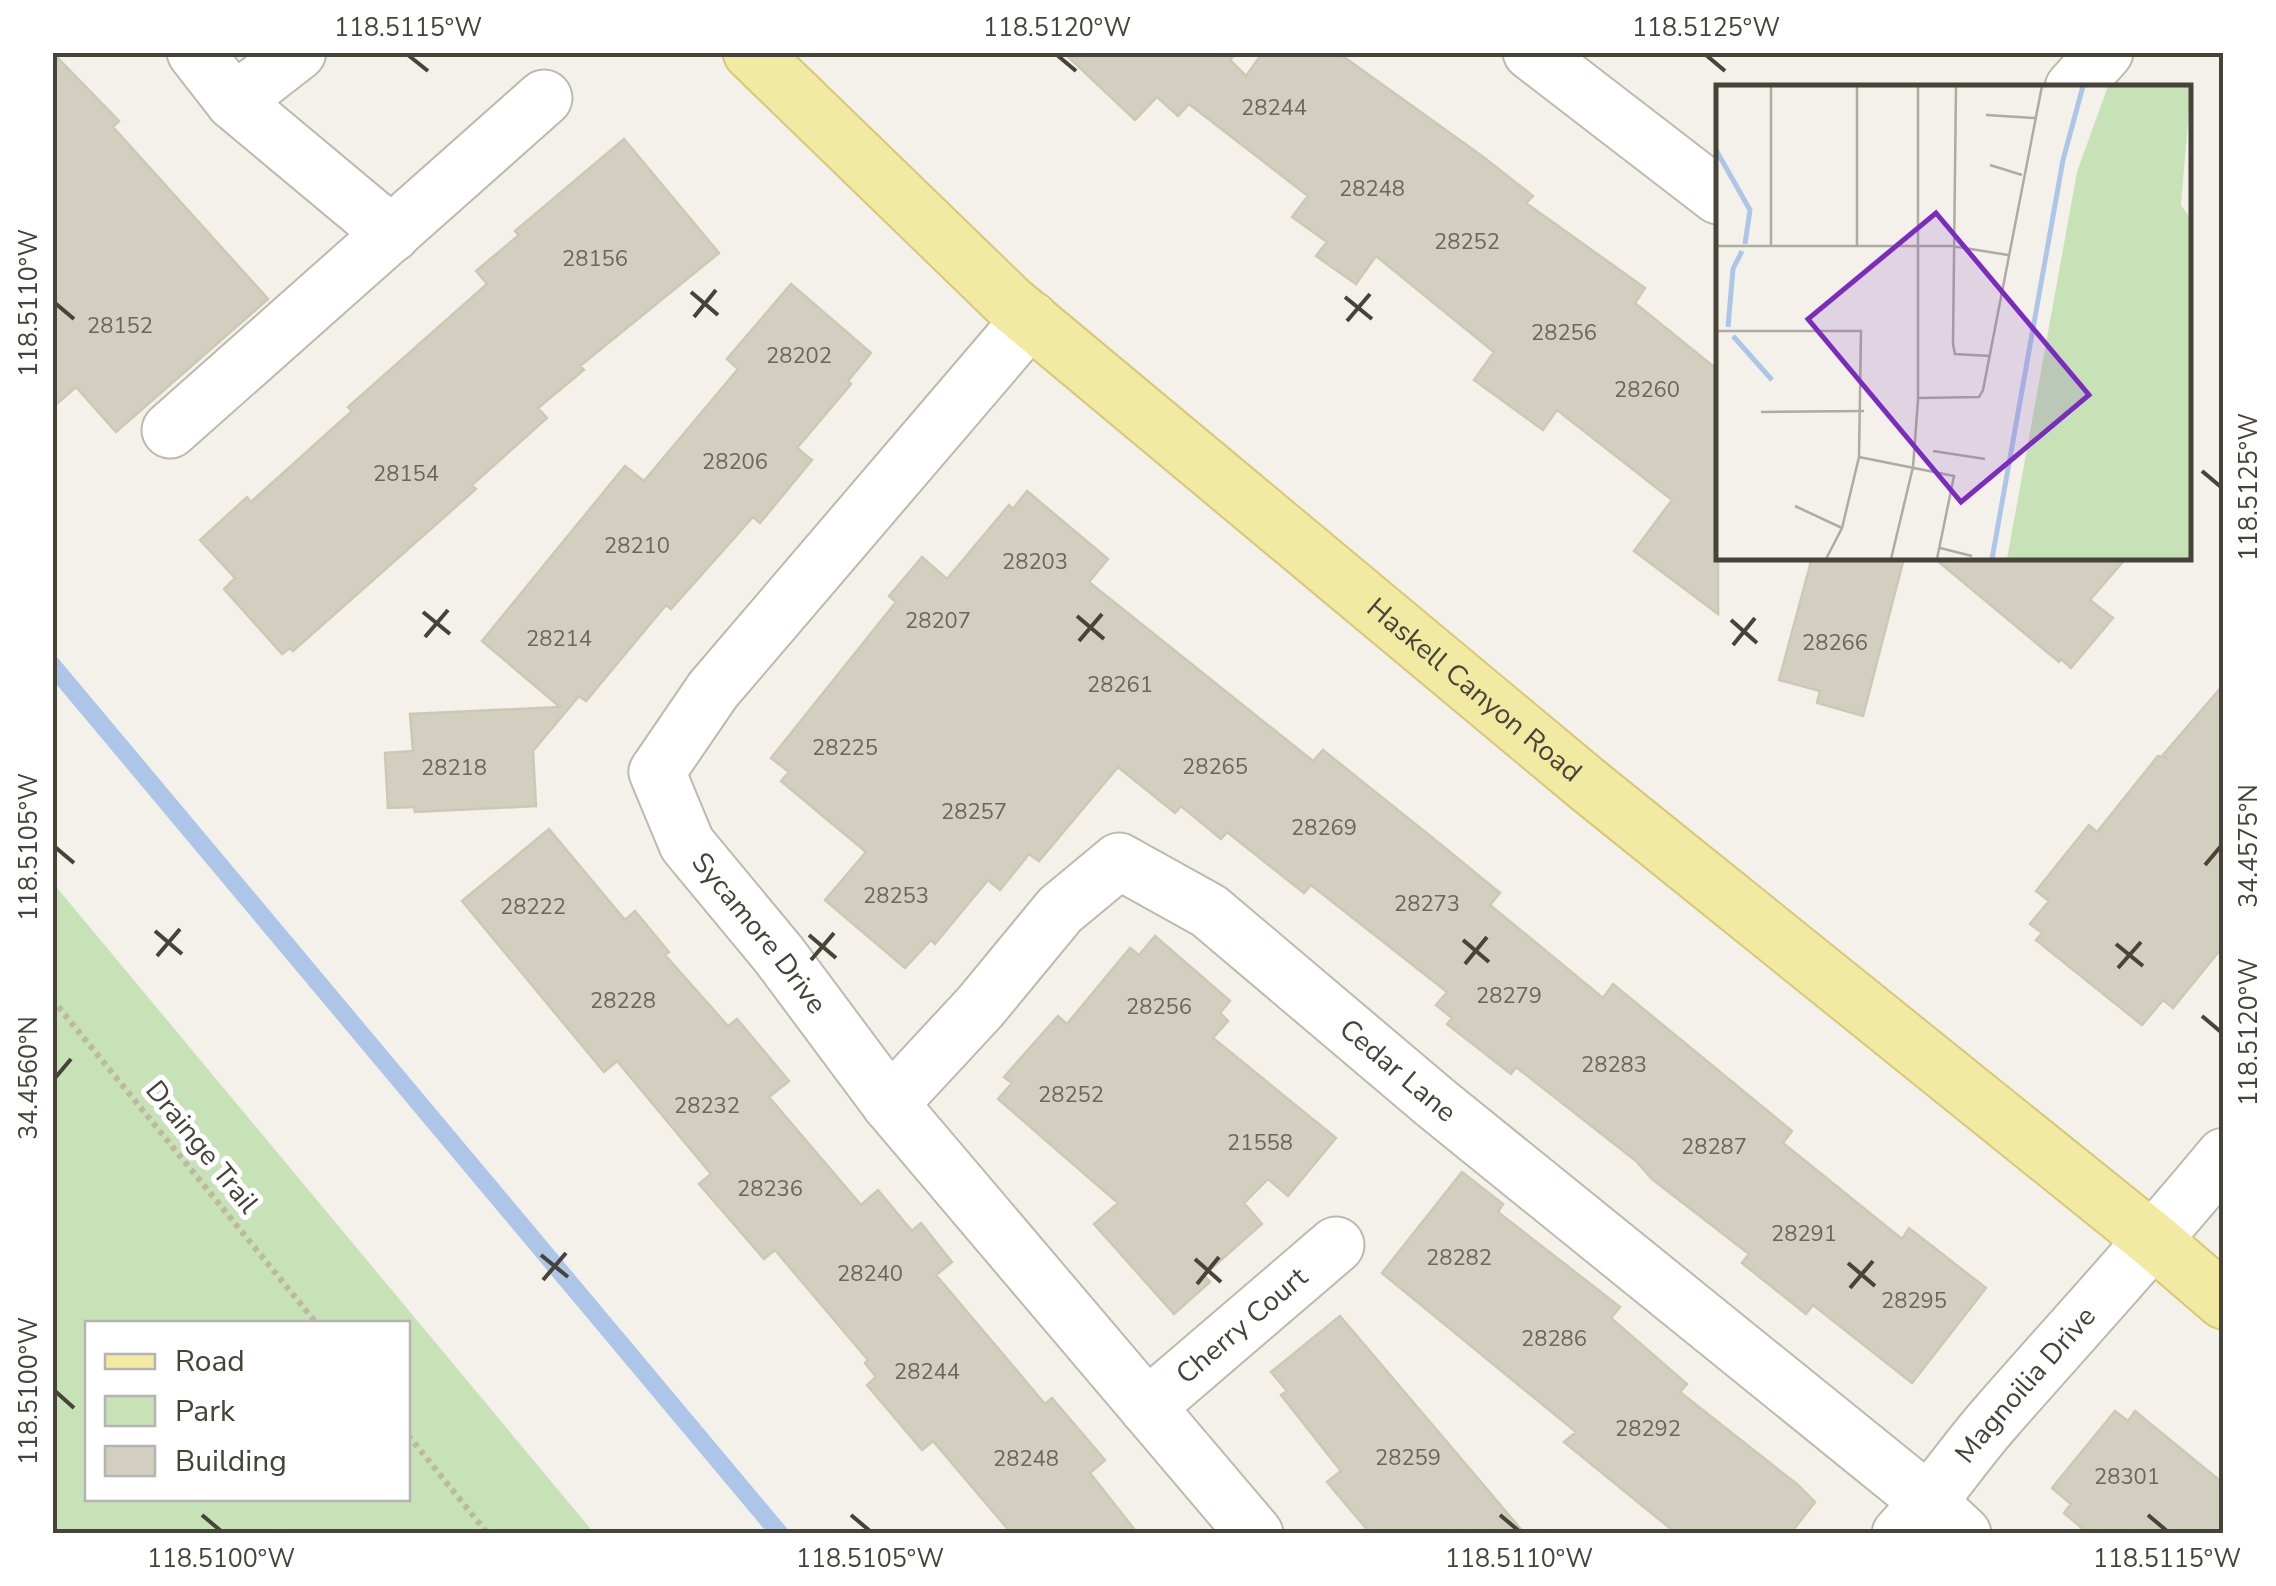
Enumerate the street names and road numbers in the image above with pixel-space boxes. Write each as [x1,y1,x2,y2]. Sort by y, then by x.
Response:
street label: Haskell Canyon Road [1359,589,1590,791]
street label: Sycamore Drive [683,844,835,1022]
street label: Cedar Lane [1331,1010,1464,1131]
street label: Drainge Trail [137,1073,268,1222]
street label: Cherry Court [1168,1258,1316,1393]
street label: Magnoilia Drive [1947,1298,2104,1471]

